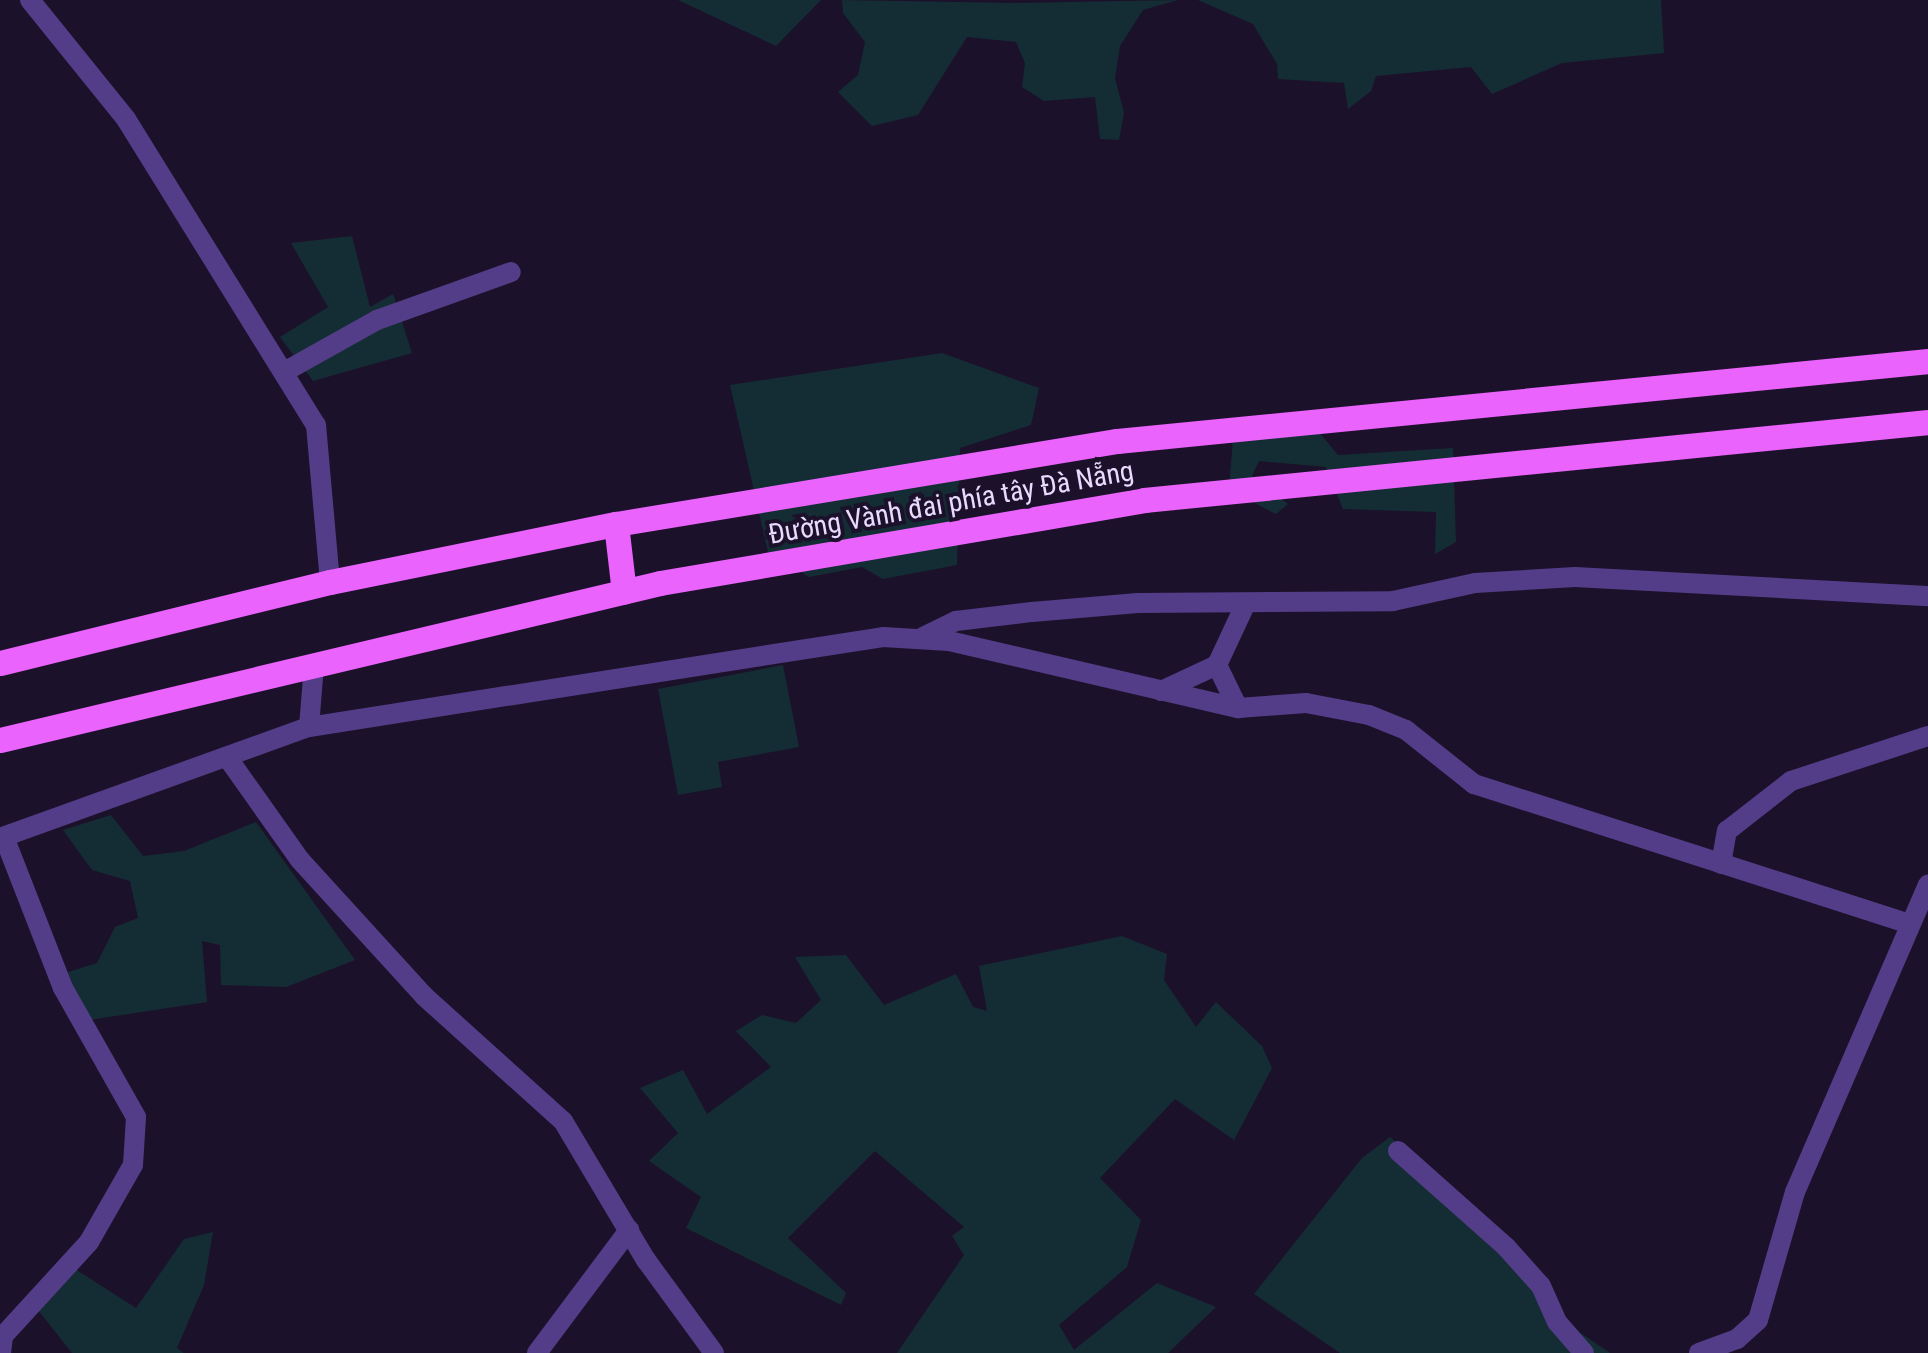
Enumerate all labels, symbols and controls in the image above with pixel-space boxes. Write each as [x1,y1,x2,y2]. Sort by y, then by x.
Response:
street label: Đường Vành đai phía tây Đà Nẵng [766,454,1136,552]

